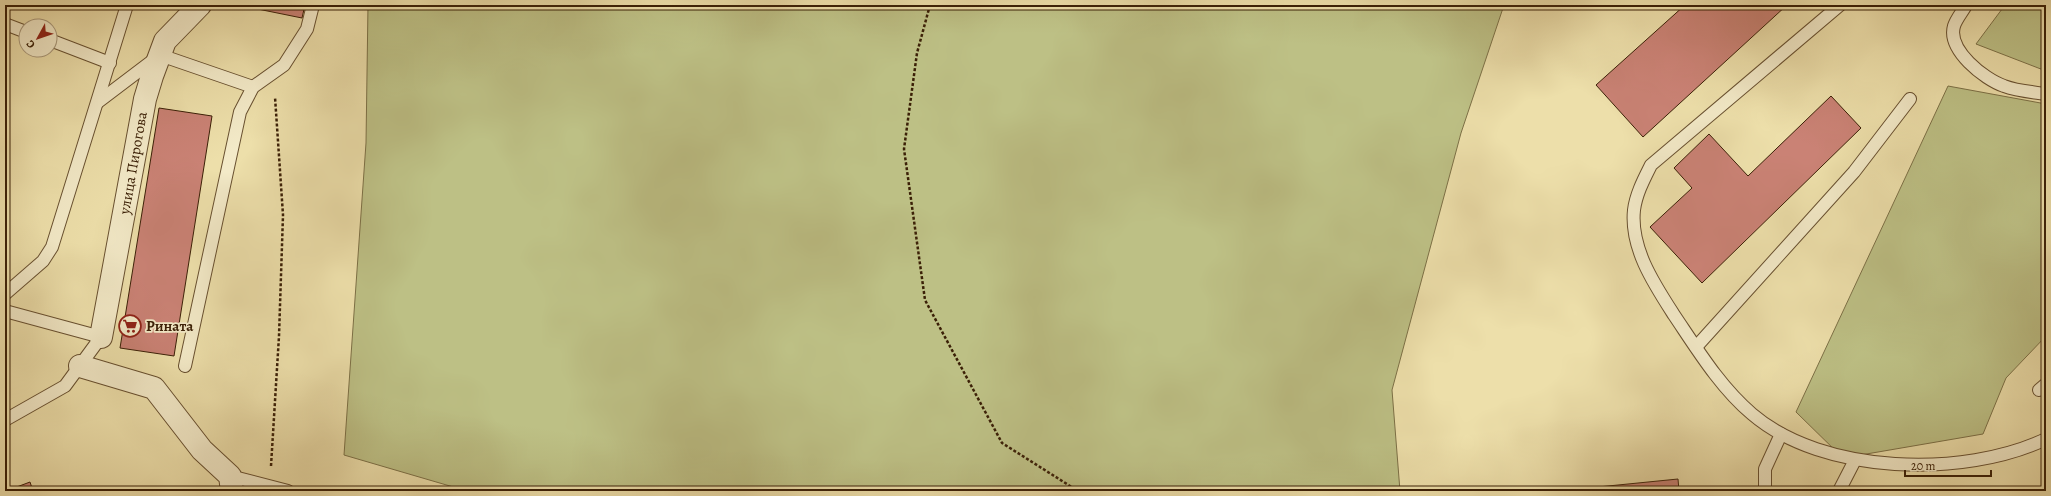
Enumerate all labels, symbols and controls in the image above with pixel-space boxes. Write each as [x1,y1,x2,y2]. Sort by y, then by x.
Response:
north arrow [18,18,58,58]
text: С [23,37,39,52]
street label: улица Пирогова [114,110,152,217]
supermarket icon: Рината [117,313,143,339]
place label: Рината [146,316,194,336]
scale bar [1905,452,1991,478]
text: 20 m [1911,458,1935,474]

